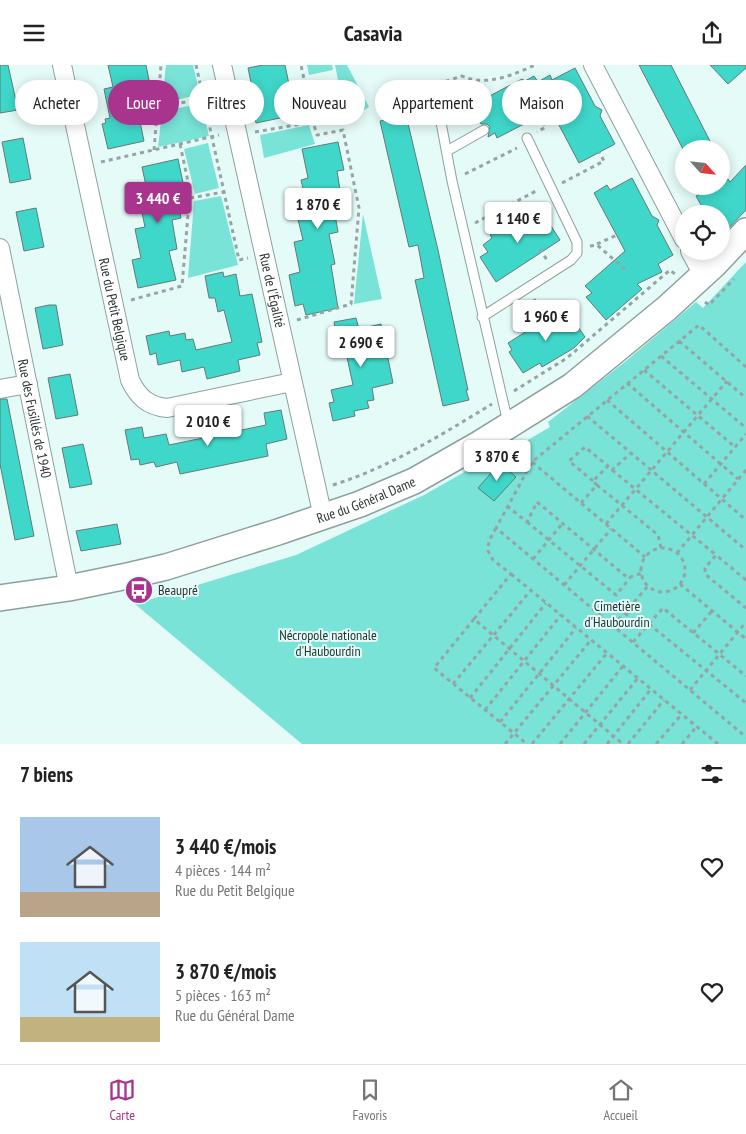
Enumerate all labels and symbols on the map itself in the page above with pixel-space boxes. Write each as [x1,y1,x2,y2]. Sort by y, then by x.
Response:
north arrow [675,140,730,195]
pin: 3 440 € [112,181,204,224]
pin: 1 870 € [272,187,364,230]
pin: 1 140 € [472,201,564,244]
street label: Rue de l'Égalité [255,252,289,330]
street label: Rue du Petit Belgique [95,256,135,363]
pin: 1 960 € [500,299,592,342]
pin: 2 690 € [315,325,407,368]
street label: Rue des Fusillés de 1940 [14,357,55,480]
pin: 2 010 € [162,405,254,447]
pin: 3 870 € [451,439,543,482]
street label: Rue du Général Dame [314,472,418,527]
bus stop icon: Beaupré [124,575,154,605]
place label: Beaupré [158,581,198,599]
park label: Cimetière d'Haubourdin [584,597,650,631]
park label: Nécropole nationale d'Haubourdin [279,626,377,660]

